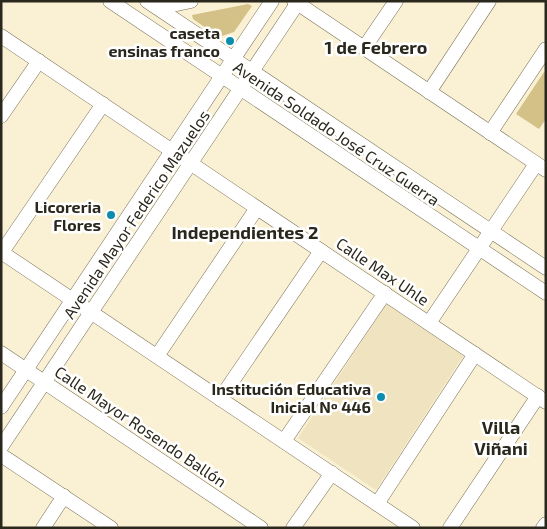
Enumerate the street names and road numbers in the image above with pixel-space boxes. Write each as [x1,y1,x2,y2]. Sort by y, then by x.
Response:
street label: Avenida Soldado José Cruz Guerra [230,57,444,209]
street label: Avenida Mayor Federico Mazuelos [59,106,213,322]
street label: Calle Max Uhle [333,233,433,309]
street label: Calle Mayor Rosendo Ballón [52,361,230,491]

